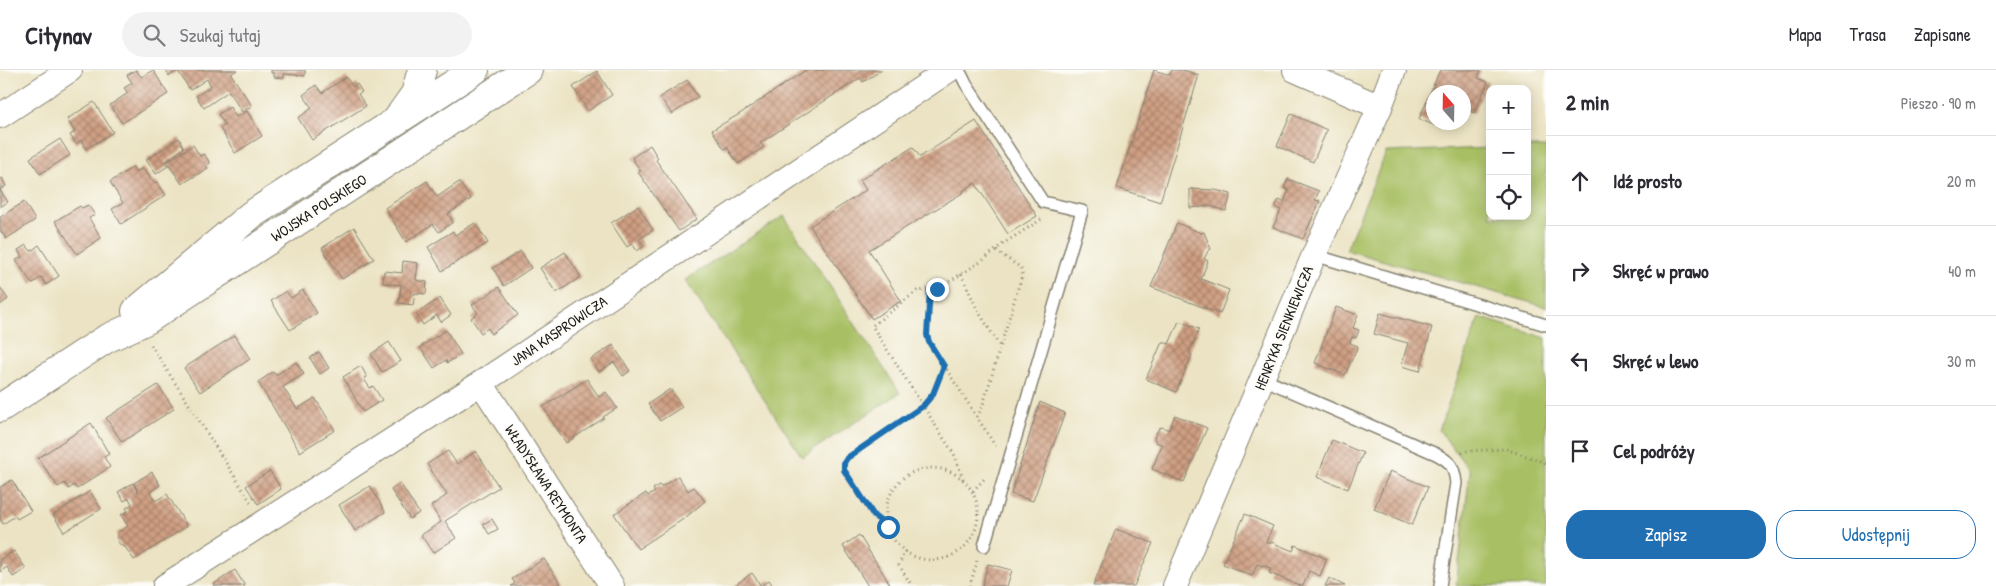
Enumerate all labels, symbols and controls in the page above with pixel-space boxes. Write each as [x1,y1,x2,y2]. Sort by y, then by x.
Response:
search box [122,12,472,57]
text: Citynav [25,19,92,51]
icon: search [140,21,168,49]
text: Szukaj tutaj [180,22,261,48]
text: Mapa [1789,22,1821,47]
text: Trasa [1849,22,1886,47]
text: Zapisane [1914,22,1971,47]
north arrow [1426,85,1471,130]
map controls [1486,85,1531,220]
button: + [1486,85,1531,130]
text: 2 min [1566,88,1609,117]
text: Pieszo · 90 m [1901,92,1976,114]
button: − [1486,130,1531,175]
icon: ahead [1566,167,1594,195]
text: Idź prosto [1613,168,1682,194]
street label: WOJSKA POLSKIEGO [267,169,371,246]
text: 20 m [1947,170,1976,192]
button: locate [1486,175,1531,220]
icon: right [1566,257,1594,285]
text: Skręć w prawo [1613,258,1709,284]
text: 40 m [1948,260,1976,282]
street label: HENRYKA SIENKIEWICZA [1249,262,1318,393]
route end [926,278,949,301]
street label: JANA KASPROWICZA [506,290,612,371]
icon: left [1566,347,1594,375]
text: Skręć w lewo [1613,348,1698,374]
text: 30 m [1947,350,1976,372]
street label: WŁADYSŁAWA REYMONTA [500,420,593,548]
icon: arrive [1566,437,1594,465]
text: Cel podróży [1613,438,1695,464]
button: Zapisz [1566,510,1766,559]
button: Udostępnij [1776,510,1976,559]
route start [877,516,900,539]

